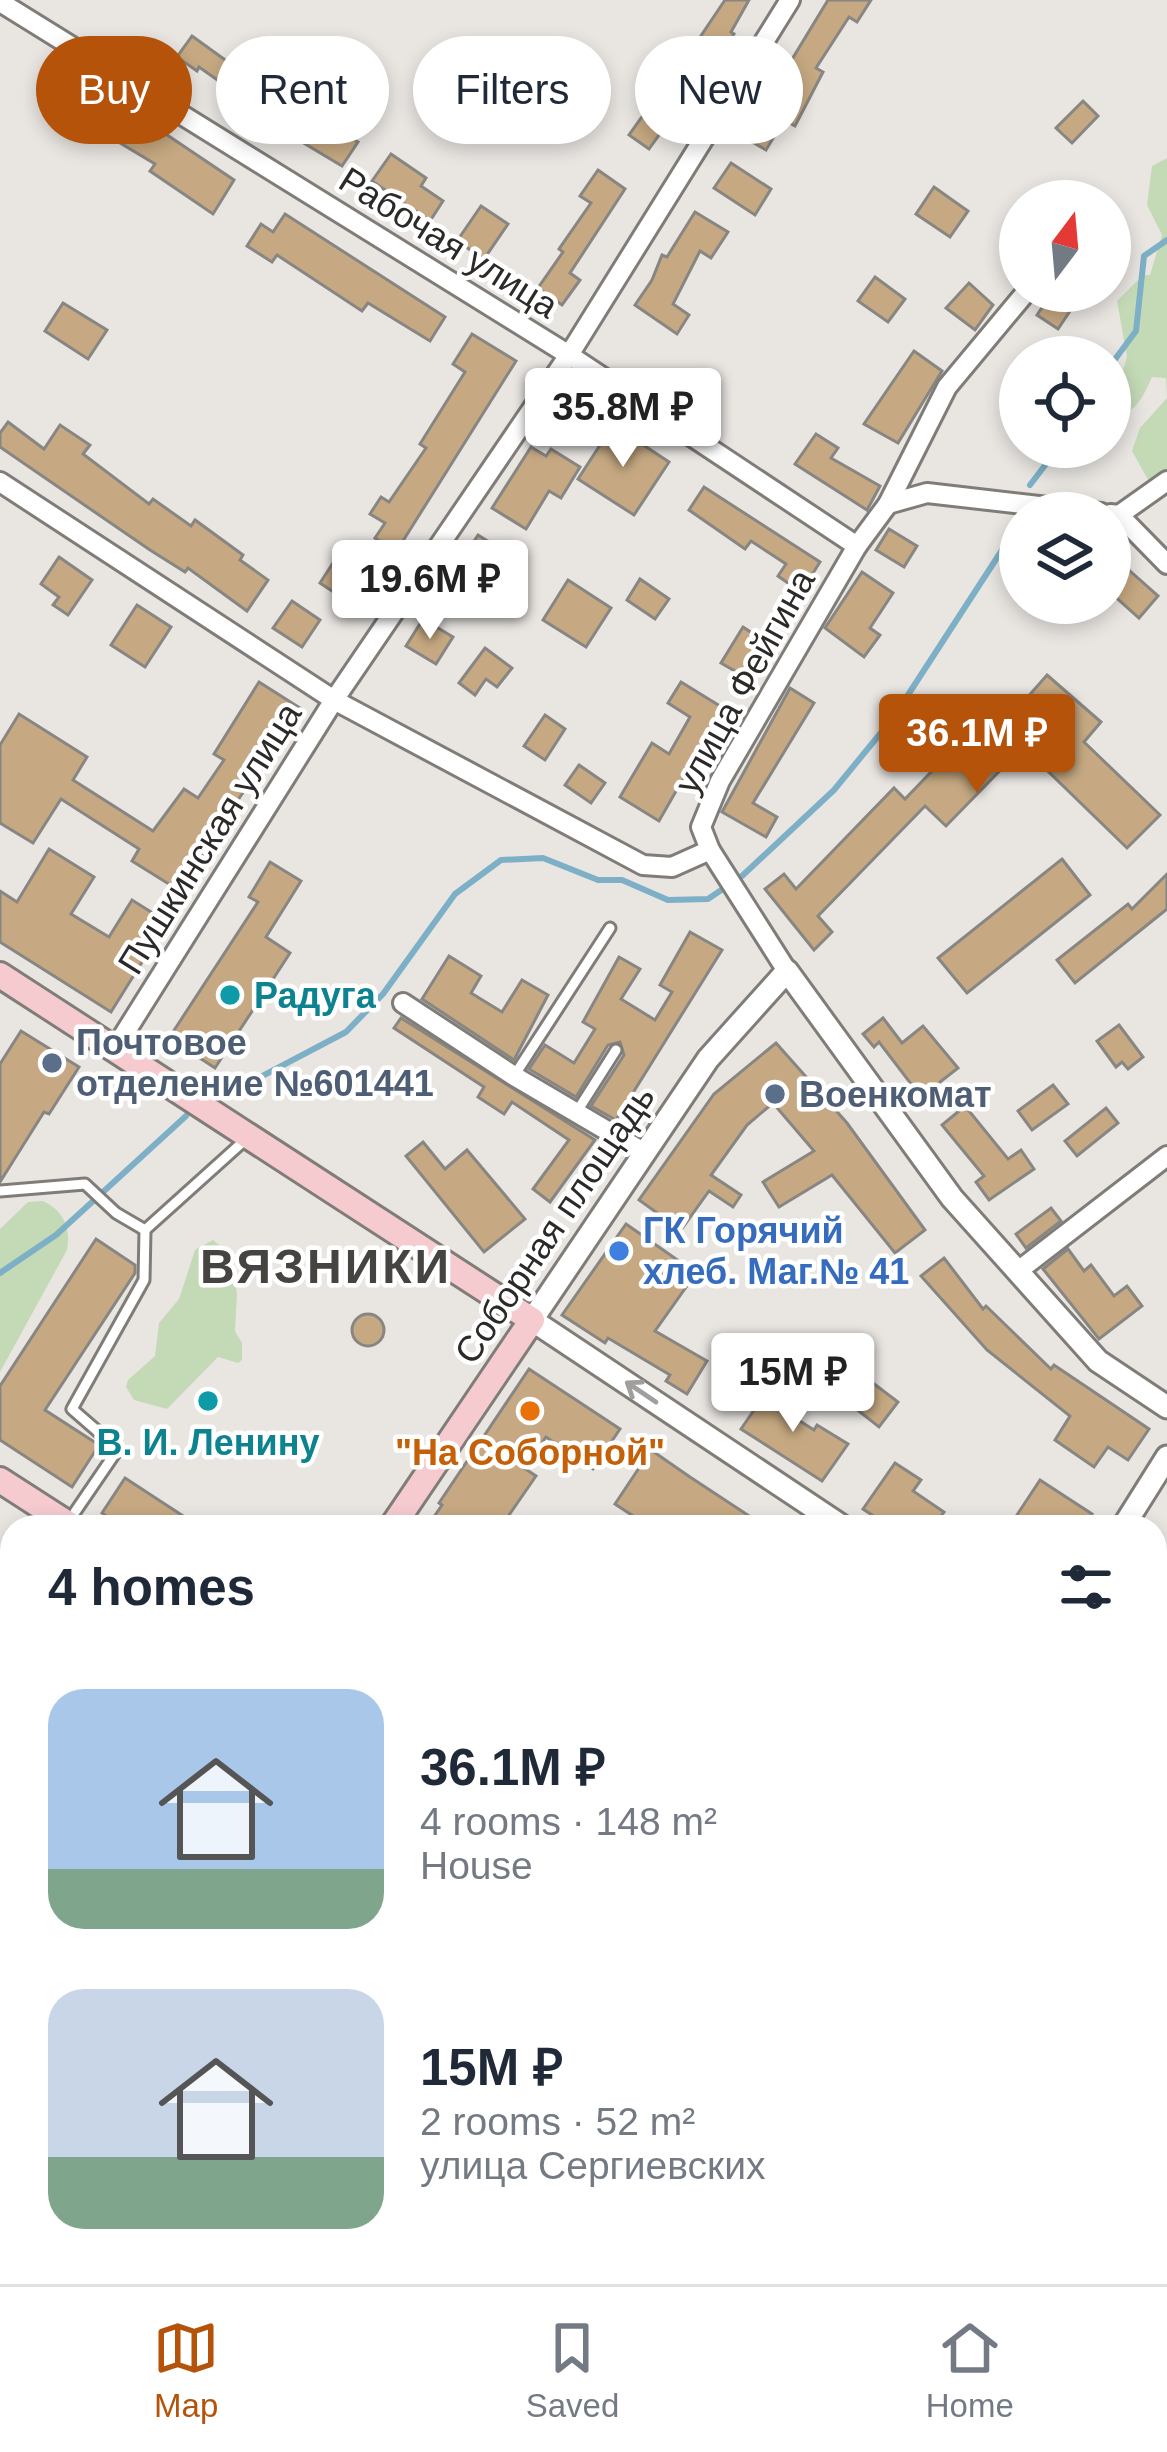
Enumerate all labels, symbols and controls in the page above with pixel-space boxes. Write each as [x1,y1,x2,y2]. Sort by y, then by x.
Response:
chip: Buy [36,36,192,144]
chip: Rent [216,36,389,144]
chip: Filters [413,36,611,144]
chip: New [635,36,803,144]
street label: Рабочая улица [332,159,566,327]
north arrow [999,180,1131,312]
map controls [999,180,1131,624]
button: locate [999,336,1131,468]
pin: 35.8M ₽ [512,368,734,470]
text: 35.8M ₽ [552,385,694,428]
button: layers [999,492,1131,624]
pin: 19.6M ₽ [319,540,541,642]
text: 19.6M ₽ [359,557,501,600]
street label: улица Фейгина [666,561,823,800]
street label: Пушкинская улица [109,694,310,981]
pin: 36.1M ₽ [866,694,1088,796]
text: 36.1M ₽ [906,711,1048,754]
place label: Радуга [254,975,377,1016]
marker: Радуга [217,982,243,1008]
place label: Почтовое отделение №601441 [76,1022,434,1104]
marker: Почтовое отделение №601441 [39,1050,65,1076]
place label: Военкомат [799,1074,992,1115]
street label: Соборная площадь [446,1078,663,1371]
marker: Военкомат [762,1081,788,1107]
place label: ГК Горячий хлеб. Маг.№ 41 [643,1210,909,1292]
marker: ГК Горячий хлеб. Маг.№ 41 [606,1238,632,1264]
district label: ВЯЗНИКИ [200,1240,452,1293]
pin: 15M ₽ [709,1333,877,1435]
text: 15M ₽ [738,1350,848,1393]
one-way arrow [624,1380,658,1405]
marker: В. И. Ленину [195,1388,221,1414]
marker: "На Соборной" [517,1398,543,1424]
place label: В. И. Ленину [97,1422,319,1463]
place label: "На Соборной" [395,1432,665,1473]
icon: filters [1053,1554,1119,1620]
text: 4 homes [48,1559,255,1616]
icon: home [144,1737,288,1881]
text: 36.1M ₽ [420,1739,606,1796]
text: 4 rooms · 148 m² [420,1800,717,1843]
text: House [420,1844,533,1887]
icon: home [144,2037,288,2181]
text: 15M ₽ [420,2039,563,2096]
text: 2 rooms · 52 m² [420,2100,695,2143]
text: улица Сергиевских [420,2144,765,2187]
tab: Map [153,2315,219,2425]
tab: Saved [526,2315,619,2425]
tab: Home [926,2315,1014,2425]

